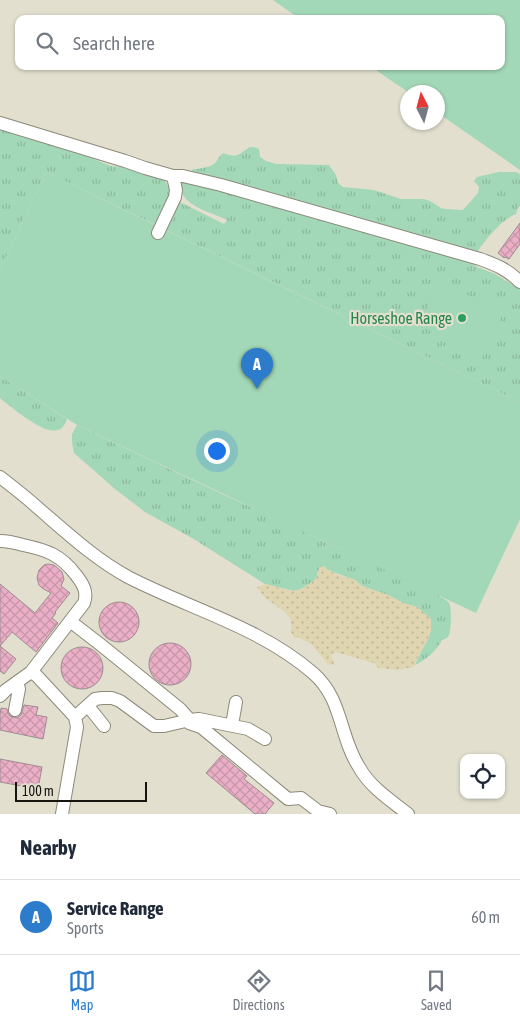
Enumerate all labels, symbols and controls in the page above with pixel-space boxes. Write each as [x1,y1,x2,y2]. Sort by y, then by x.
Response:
search box [15,15,505,70]
icon: search [33,29,61,57]
text: Search here [73,32,155,54]
north arrow [400,85,445,130]
place label: Horseshoe Range [350,309,452,328]
marker: Horseshoe Range [456,312,468,324]
pin: A [241,348,273,389]
your location [204,438,230,464]
map controls [460,754,505,799]
button: locate [460,754,505,799]
scale bar [15,779,148,802]
text: 100 m [22,783,54,799]
text: Nearby [20,835,76,859]
text: Service Range [67,897,164,919]
text: A [32,908,40,926]
text: 60 m [471,908,500,926]
text: Sports [67,919,104,937]
tab: Map [68,967,96,1013]
tab: Directions [232,967,285,1013]
tab: Saved [421,967,452,1013]

